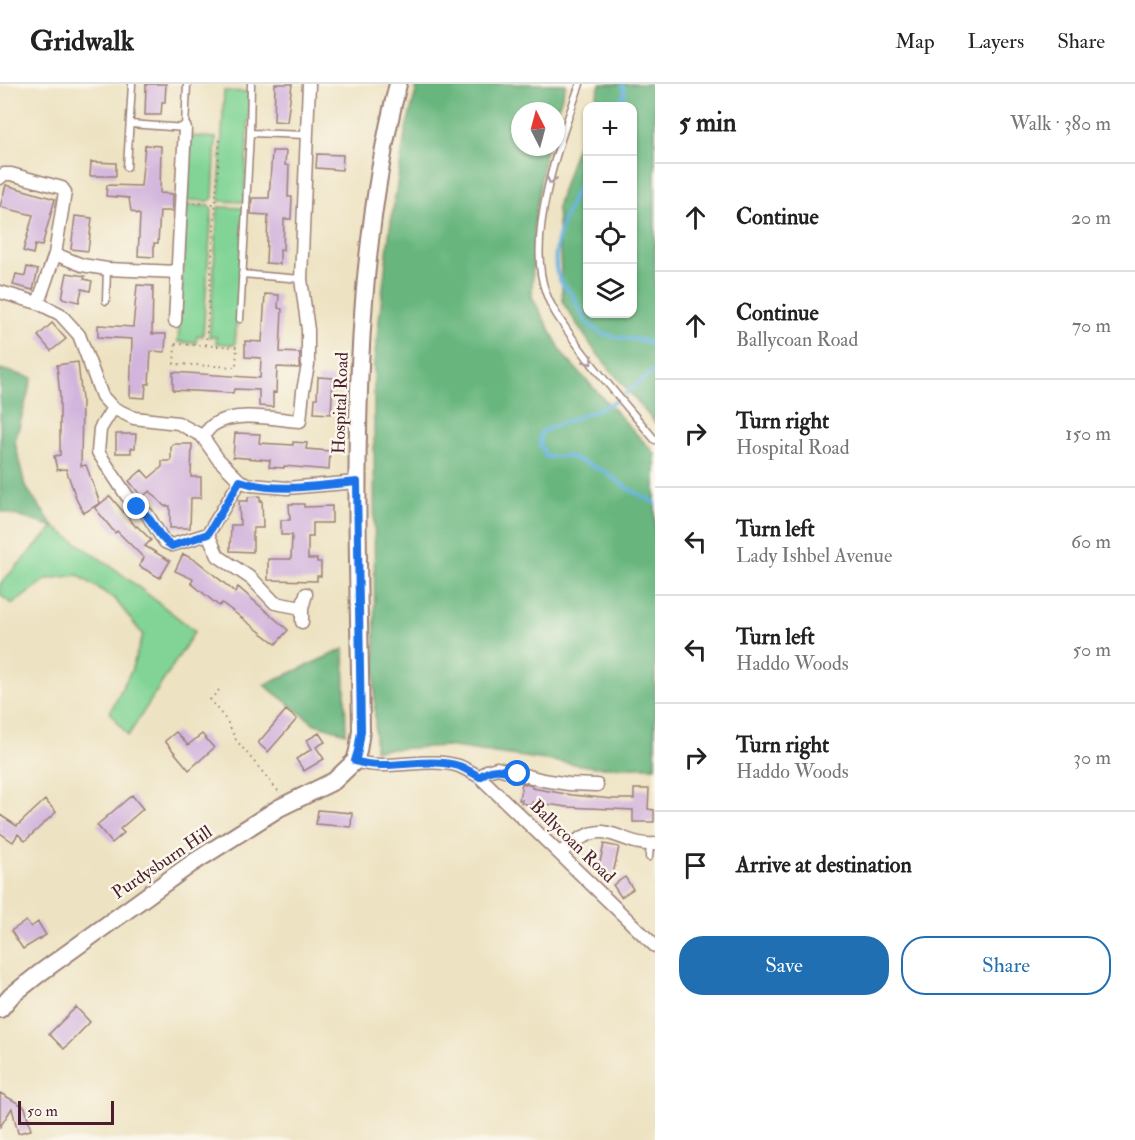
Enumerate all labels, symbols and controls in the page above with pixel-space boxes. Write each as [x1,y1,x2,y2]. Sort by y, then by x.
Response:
text: Gridwalk [30,24,134,59]
text: Map [895,28,935,55]
text: Layers [968,28,1024,55]
text: Share [1057,28,1105,55]
north arrow [511,102,565,156]
map controls [583,102,637,318]
button: + [583,102,637,156]
text: 5 min [679,107,736,139]
text: Walk · 380 m [1010,111,1111,136]
button: − [583,156,637,210]
one-way arrow [545,175,558,185]
icon: ahead [679,201,712,234]
text: Continue [736,203,819,231]
text: 20 m [1071,205,1111,230]
button: locate [583,210,637,264]
button: layers [583,264,637,318]
text: Continue [736,299,819,327]
icon: ahead [679,309,712,342]
text: 70 m [1072,313,1111,338]
text: Ballycoan Road [736,327,858,352]
street label: Hospital Road [327,351,354,455]
one-way arrow [581,354,592,365]
text: Turn right [736,407,829,435]
icon: right [679,417,712,450]
text: 150 m [1065,421,1111,446]
text: Hospital Road [736,435,850,460]
route end [123,493,149,519]
text: Turn left [736,515,815,543]
icon: left [679,525,712,558]
text: 60 m [1071,529,1111,554]
text: Lady Ishbel Avenue [736,543,892,568]
text: Turn left [736,623,815,651]
icon: left [679,633,712,666]
text: 50 m [1072,637,1111,662]
text: Haddo Woods [736,651,849,676]
text: Turn right [736,731,829,759]
icon: right [679,741,712,774]
text: 30 m [1073,745,1111,770]
text: Haddo Woods [736,759,849,784]
route start [504,760,530,786]
street label: Ballycoan Road [525,795,620,888]
street label: Purdysburn Hill [108,820,217,904]
icon: arrive [679,849,712,882]
text: Arrive at destination [736,851,912,879]
button: Save [679,936,889,995]
button: Share [901,936,1111,995]
scale bar [18,1098,114,1126]
text: 50 m [27,1101,58,1121]

